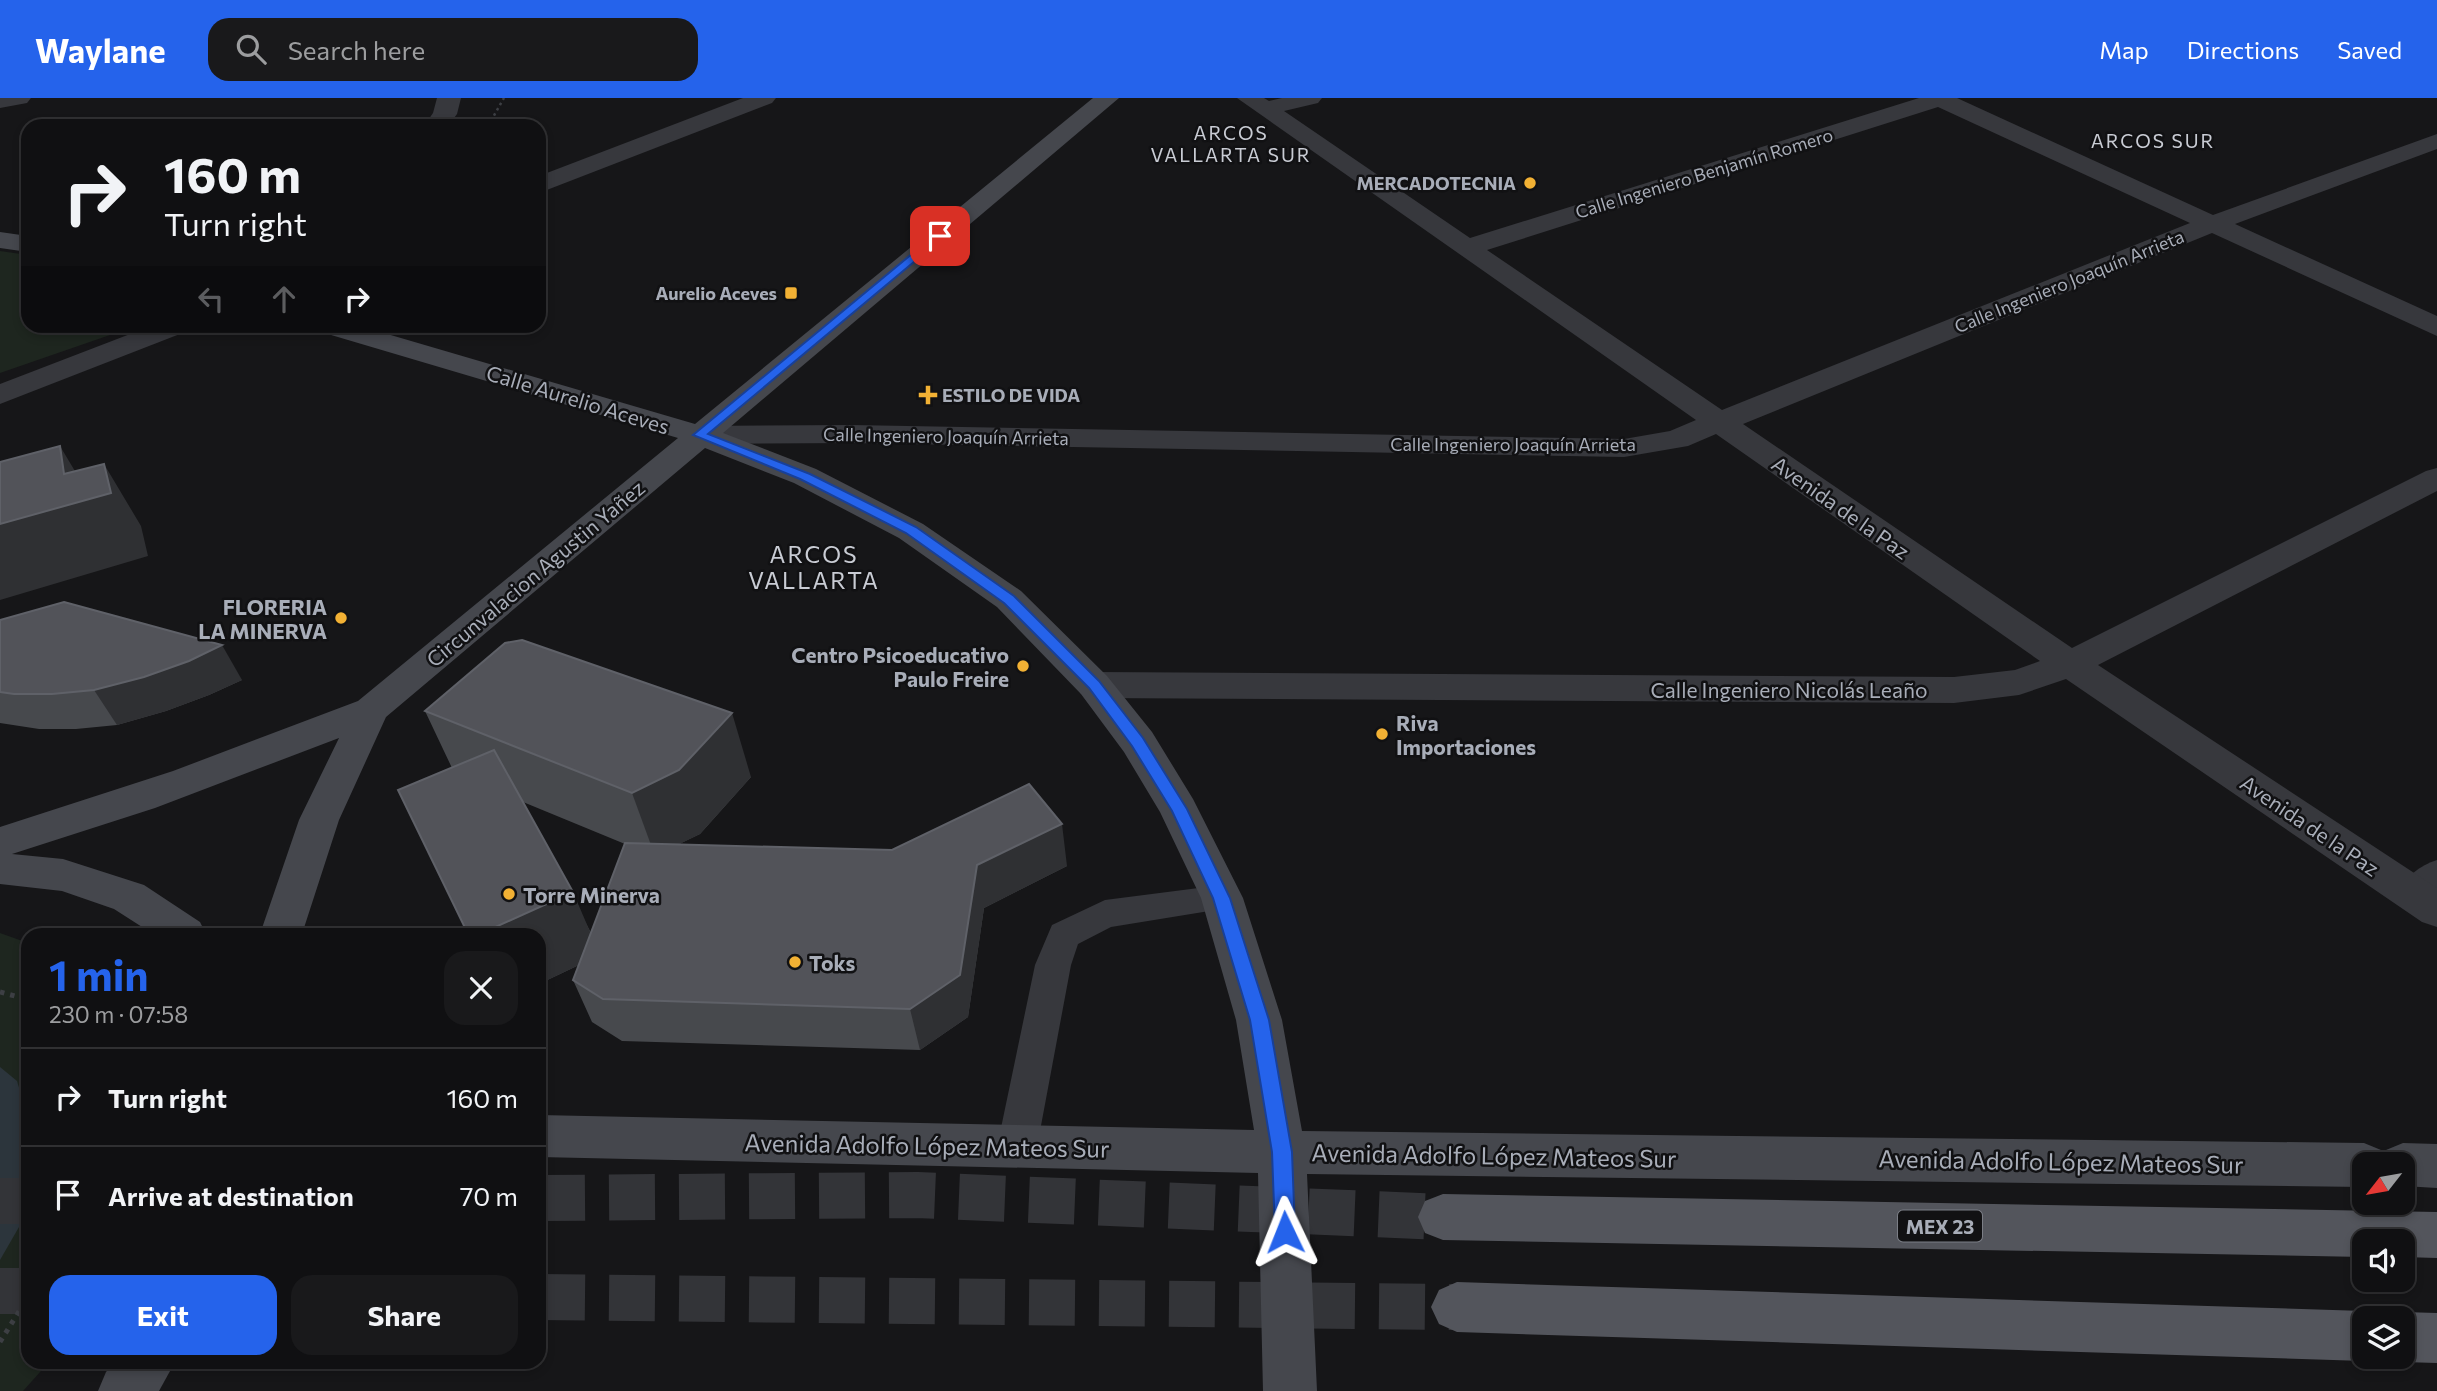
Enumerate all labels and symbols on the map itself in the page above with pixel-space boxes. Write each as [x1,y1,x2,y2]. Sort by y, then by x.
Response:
district label: ARCOS VALLARTA SUR [1150,121,1312,166]
street label: Calle Ingeniero Benjamín Romero [1572,123,1836,223]
district label: ARCOS SUR [2091,129,2215,152]
place label: MERCADOTECNIA [1356,172,1516,194]
marker: MERCADOTECNIA [1522,175,1538,191]
pin [910,206,970,266]
street label: Calle Ingeniero Joaquín Arrieta [1951,225,2187,337]
place label: Aurelio Aceves [656,282,777,304]
marker: Aurelio Aceves [783,285,799,301]
street label: Calle Aurelio Aceves [484,359,672,439]
place label: ESTILO DE VIDA [942,384,1080,406]
marker: ESTILO DE VIDA [920,387,936,403]
street label: Calle Ingeniero Joaquín Arrieta [823,423,1069,449]
street label: Calle Ingeniero Joaquín Arrieta [1390,433,1636,455]
street label: Avenida de la Paz [1768,450,1914,564]
street label: Circunvalacion Agustin Yañez [421,474,649,672]
district label: ARCOS VALLARTA [748,540,880,594]
place label: FLORERIA LA MINERVA [198,594,327,643]
marker: FLORERIA LA MINERVA [333,610,349,626]
place label: Centro Psicoeducativo Paulo Freire [791,642,1009,691]
marker: Centro Psicoeducativo Paulo Freire [1015,658,1031,674]
street label: Calle Ingeniero Nicolás Leaño [1650,677,1928,702]
place label: Riva Importaciones [1396,710,1536,759]
marker: Riva Importaciones [1374,726,1390,742]
street label: Avenida de la Paz [2236,769,2384,881]
place label: Torre Minerva [523,882,660,907]
marker: Torre Minerva [501,886,517,902]
place label: Toks [809,950,856,975]
marker: Toks [787,954,803,970]
street label: Avenida Adolfo López Mateos Sur [744,1127,1110,1163]
street label: Avenida Adolfo López Mateos Sur [1311,1137,1677,1173]
street label: Avenida Adolfo López Mateos Sur [1878,1143,2244,1179]
north arrow [2352,1152,2415,1214]
position arrow [1248,1195,1322,1269]
road number: MEX 23 [1898,1210,1982,1242]

